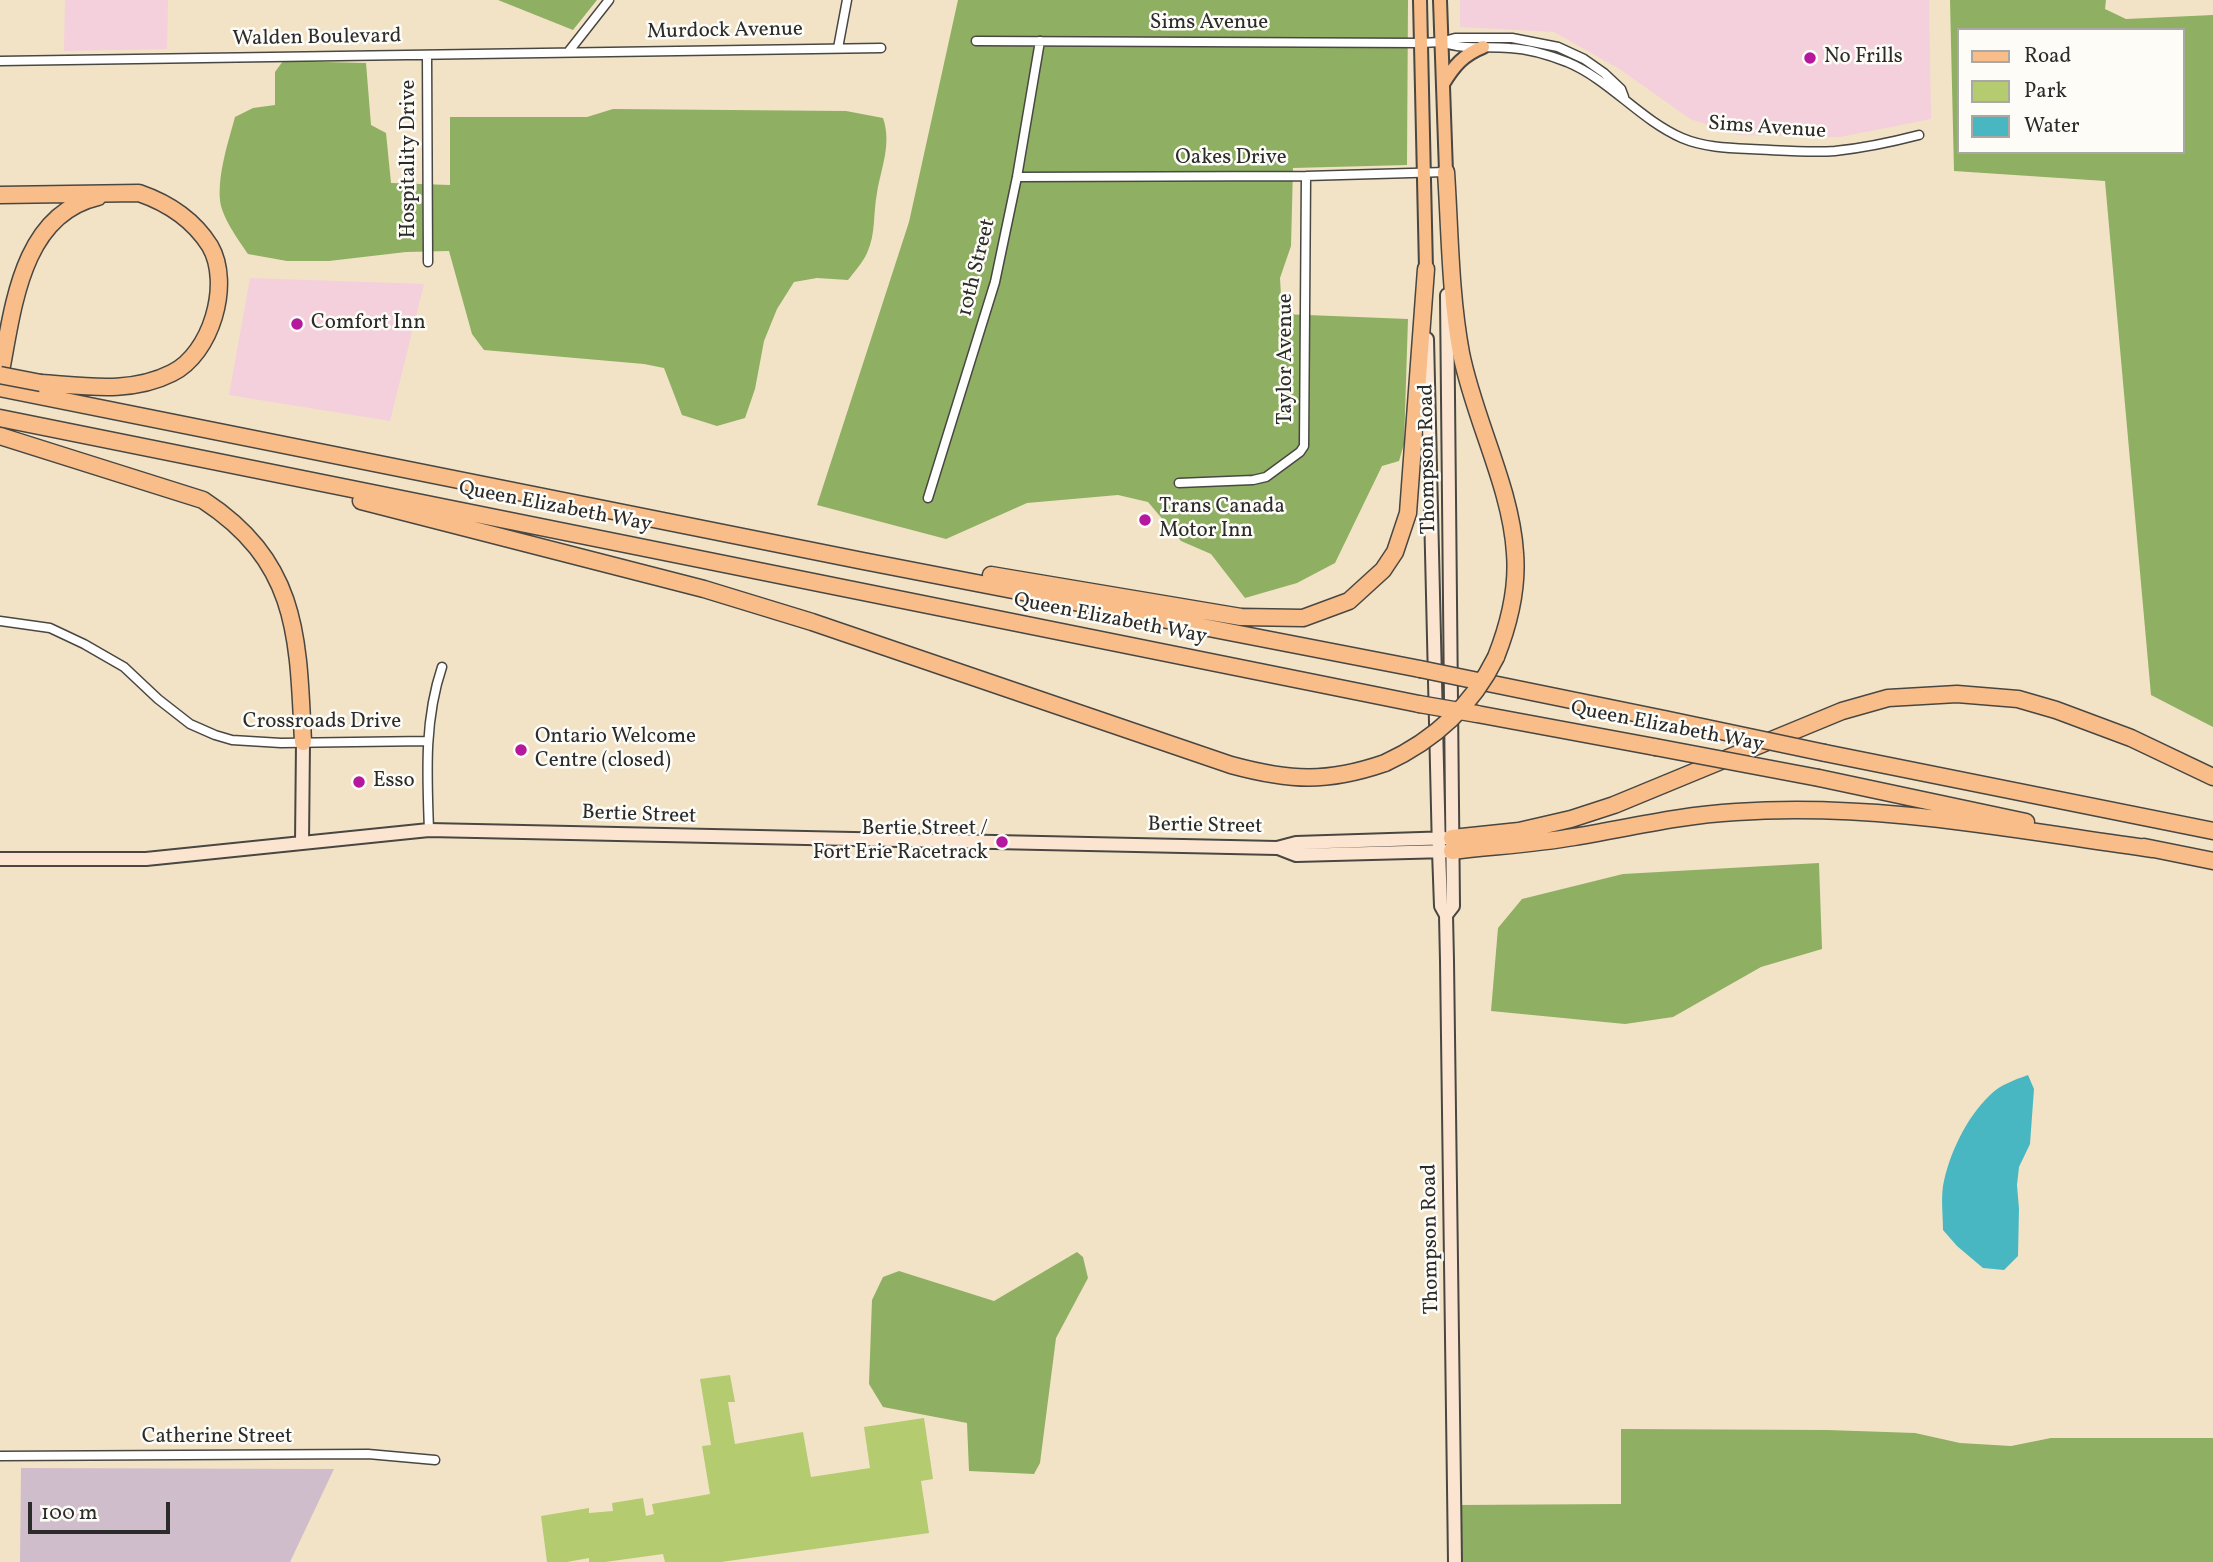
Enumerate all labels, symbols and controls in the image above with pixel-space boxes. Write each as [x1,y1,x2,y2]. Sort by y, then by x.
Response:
street label: Sims Avenue [1150,11,1268,37]
street label: Murdock Avenue [647,18,803,46]
street label: Walden Boulevard [232,25,402,53]
legend [1958,28,2185,154]
text: Road [2024,42,2071,71]
place label: No Frills [1824,45,1903,71]
marker: No Frills [1802,50,1818,66]
text: Park [2024,77,2067,106]
street label: Hospitality Drive [397,80,423,238]
street label: Sims Avenue [1707,112,1827,146]
text: Water [2024,112,2080,141]
street label: Oakes Drive [1175,146,1287,172]
street label: 10th Street [954,216,1002,320]
street label: Taylor Avenue [1274,293,1300,425]
place label: Comfort Inn [311,311,426,337]
marker: Comfort Inn [289,316,305,332]
street label: Thompson Road [1415,384,1443,534]
street label: Queen Elizabeth Way [456,477,654,539]
place label: Trans Canada Motor Inn [1159,495,1285,545]
marker: Trans Canada Motor Inn [1137,512,1153,528]
street label: Queen Elizabeth Way [1011,589,1209,651]
street label: Queen Elizabeth Way [1568,697,1766,759]
street label: Crossroads Drive [243,710,401,736]
place label: Ontario Welcome Centre (closed) [535,725,696,775]
marker: Ontario Welcome Centre (closed) [513,742,529,758]
place label: Esso [373,769,415,795]
marker: Esso [351,774,367,790]
street label: Bertie Street [581,801,697,831]
street label: Bertie Street [1147,813,1263,841]
place label: Bertie Street / Fort Erie Racetrack [813,817,988,867]
marker: Bertie Street / Fort Erie Racetrack [994,834,1010,850]
street label: Thompson Road [1418,1164,1446,1314]
street label: Catherine Street [142,1425,292,1451]
scale bar [32,1488,173,1532]
text: 100 m [41,1499,98,1528]

